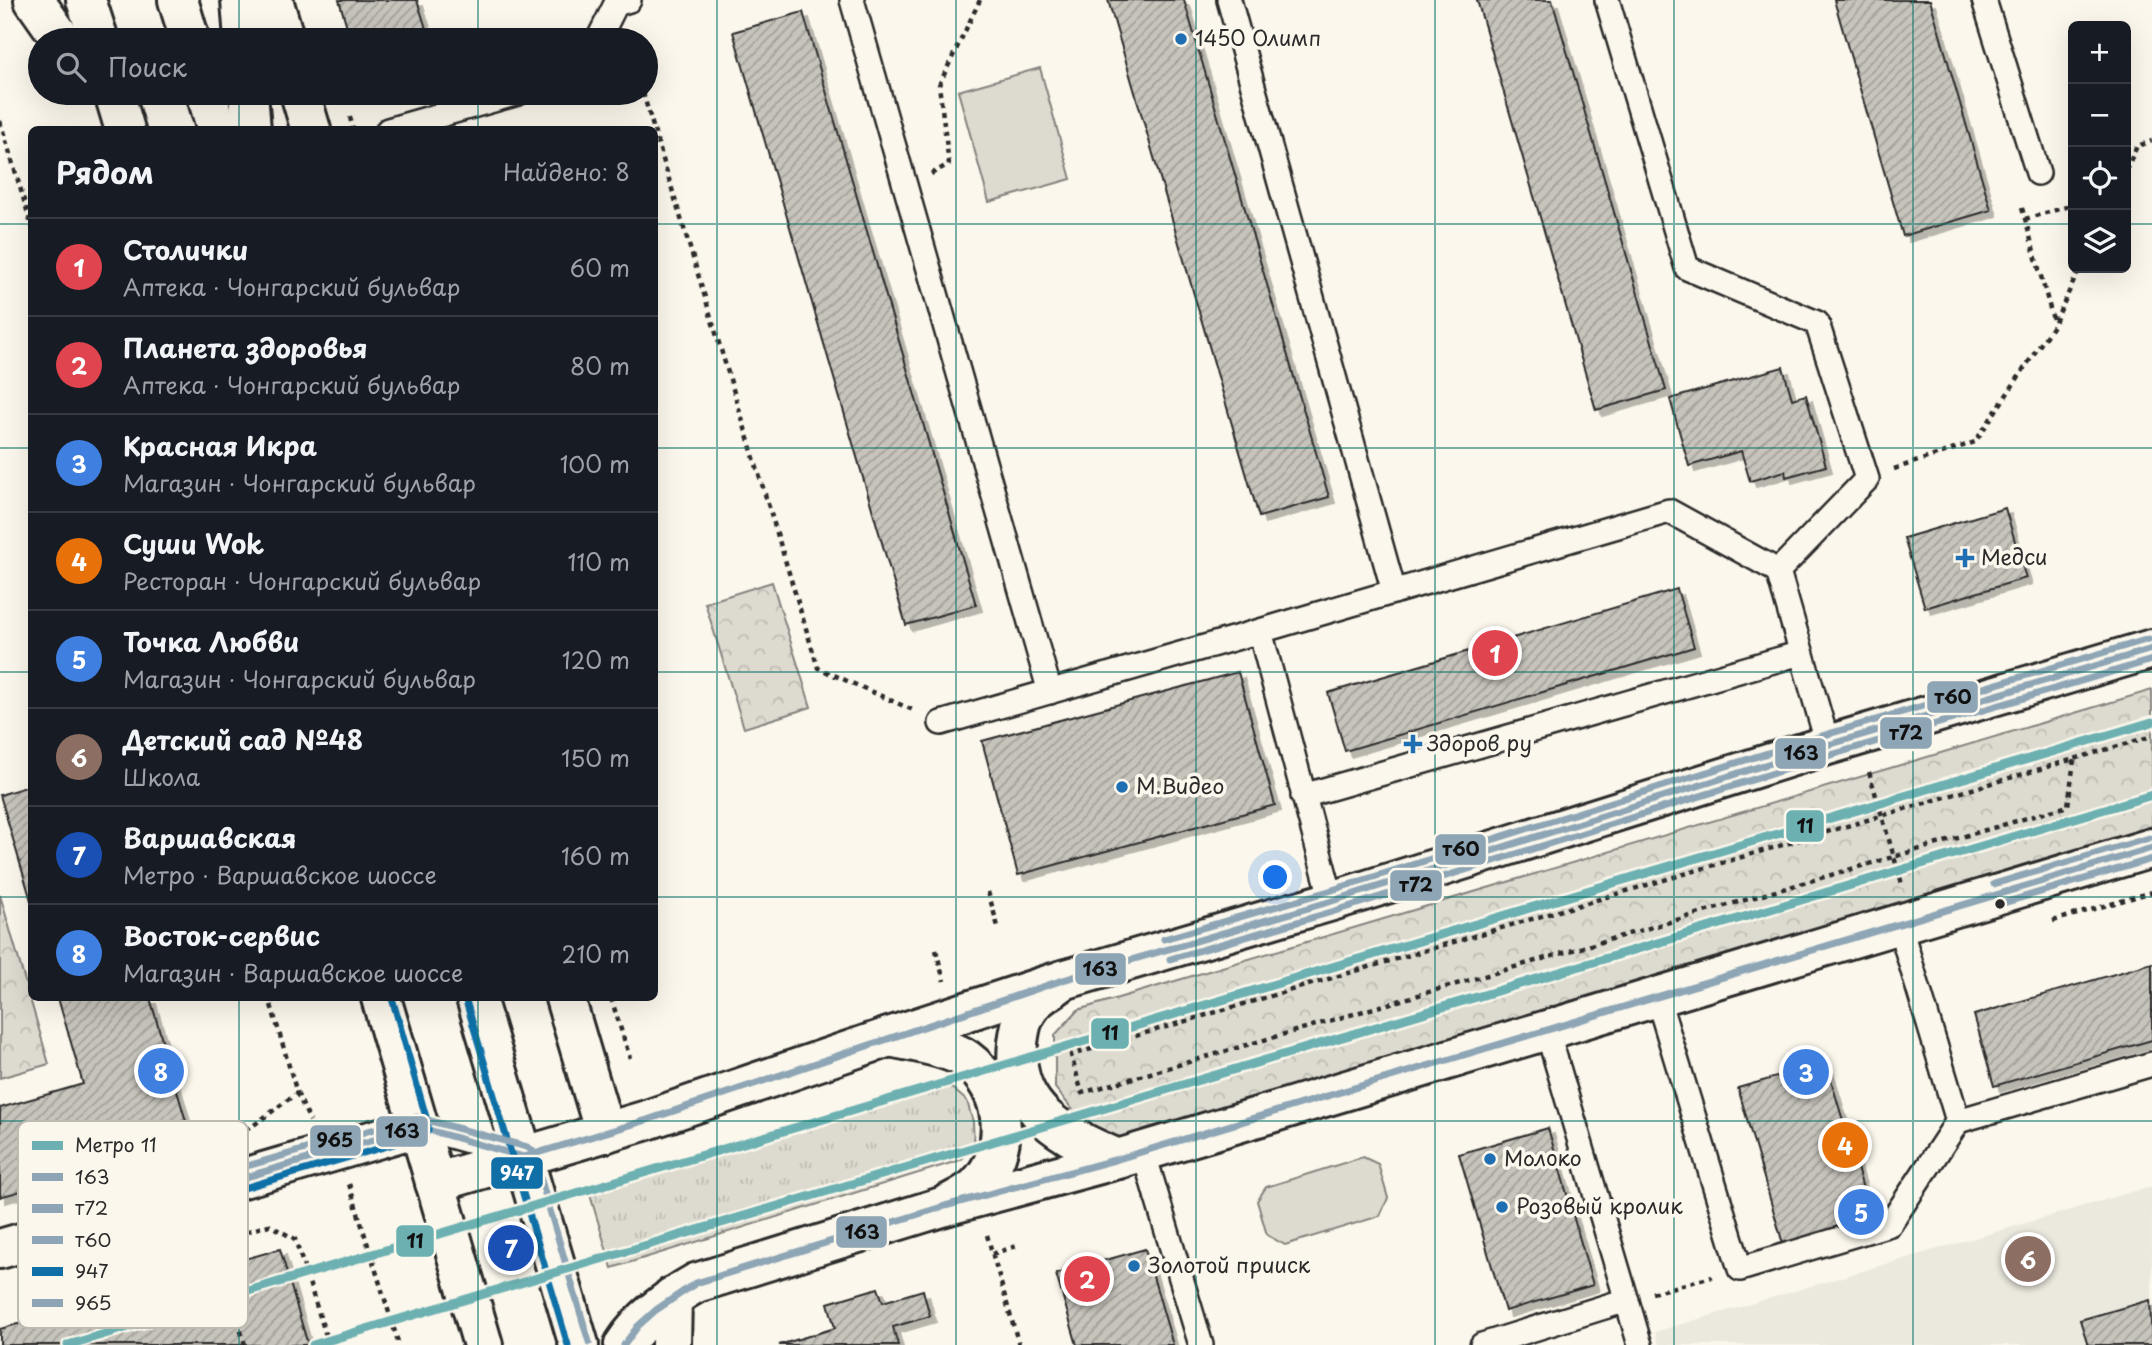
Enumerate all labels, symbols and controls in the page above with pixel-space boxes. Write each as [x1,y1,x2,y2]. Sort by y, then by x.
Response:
place label: 1450 Олимп [1195,21,1321,53]
map controls [2068,21,2131,273]
button: + [2068,21,2131,84]
search box [28,28,658,105]
marker: 1450 Олимп [1173,31,1189,47]
text: Поиск [108,47,187,86]
icon: search [52,48,90,86]
button: − [2068,84,2131,147]
button: locate [2068,147,2131,210]
text: Рядом [56,149,154,194]
text: Найдено: 8 [503,154,630,189]
button: layers [2068,210,2131,273]
text: Столички [123,230,248,269]
text: 1 [74,250,85,285]
text: 60 m [570,250,630,285]
text: Аптека · Чонгарский бульвар [123,269,460,304]
text: Планета здоровья [123,328,368,367]
text: 2 [71,348,87,383]
text: 80 m [570,348,630,383]
text: Аптека · Чонгарский бульвар [123,367,460,402]
text: Красная Икра [123,426,317,465]
text: 3 [71,446,87,481]
text: 100 m [560,446,630,481]
text: Магазин · Чонгарский бульвар [123,465,476,500]
text: Суши Wok [123,524,264,563]
place label: Медси [1981,540,2047,572]
text: 4 [71,544,87,579]
text: 110 m [568,544,630,579]
marker: Медси [1955,548,1975,568]
text: Ресторан · Чонгарский бульвар [123,563,481,598]
text: Точка Любви [123,622,299,661]
pin: 1 [1472,627,1518,679]
text: 5 [72,642,86,677]
text: 120 m [562,642,630,677]
text: Магазин · Чонгарский бульвар [123,661,476,696]
line badge: т60 [1926,680,1979,714]
text: т60 [1934,682,1972,710]
line badge: т72 [1879,716,1933,750]
text: т72 [1889,718,1923,746]
text: Детский сад №48 [123,720,363,759]
place label: Здоров ру [1426,726,1532,758]
marker: Здоров ру [1405,736,1421,752]
line badge: 163 [1774,737,1827,770]
text: 163 [1783,738,1819,766]
text: 6 [71,740,87,775]
text: 150 m [561,740,630,775]
text: Школа [123,759,200,794]
place label: М.Видео [1136,769,1224,801]
marker: М.Видео [1114,779,1130,795]
line badge: 11 [1785,809,1825,843]
text: 11 [1796,811,1814,839]
text: Варшавская [123,818,297,857]
line badge: т60 [1434,833,1487,866]
text: т60 [1442,834,1480,862]
text: 7 [72,838,86,873]
text: 160 m [561,838,630,873]
text: Метро · Варшавское шоссе [123,857,437,892]
your location [1258,860,1292,894]
line badge: т72 [1389,869,1443,902]
text: т72 [1399,870,1433,898]
unlabelled marker [1993,897,2007,911]
text: Восток-сервис [123,916,320,955]
text: 8 [72,936,86,971]
text: 210 m [562,936,630,971]
line badge: 163 [1074,952,1127,986]
text: 163 [1082,954,1118,982]
text: Магазин · Варшавское шоссе [123,955,463,990]
line badge: 11 [1090,1017,1130,1050]
text: 11 [1101,1018,1119,1046]
pin: 8 [138,1045,184,1097]
pin: 3 [1783,1046,1829,1098]
line badge: 163 [375,1115,429,1148]
text: 163 [384,1116,420,1144]
pin: 4 [1822,1119,1868,1171]
legend [18,1121,248,1328]
line badge: 965 [309,1124,362,1157]
text: 965 [317,1125,353,1153]
text: Метро 11 [75,1130,157,1158]
place label: Молоко [1504,1141,1582,1173]
marker: Молоко [1482,1151,1498,1167]
line badge: 947 [490,1156,544,1190]
text: 947 [500,1158,534,1186]
text: 163 [75,1162,110,1190]
pin: 5 [1838,1186,1884,1238]
place label: Розовый кролик [1516,1189,1683,1221]
text: т72 [75,1193,108,1221]
marker: Розовый кролик [1494,1199,1510,1215]
line badge: 163 [835,1215,888,1249]
text: 163 [844,1217,880,1245]
pin: 7 [488,1222,534,1274]
line badge: 11 [395,1224,435,1258]
text: т60 [75,1225,111,1253]
text: 11 [406,1226,424,1254]
pin: 6 [2005,1233,2051,1285]
place label: Золотой прииск [1148,1248,1311,1280]
pin: 2 [1064,1253,1110,1305]
text: 947 [75,1256,108,1284]
marker: Золотой прииск [1126,1258,1142,1274]
text: 965 [75,1288,112,1316]

